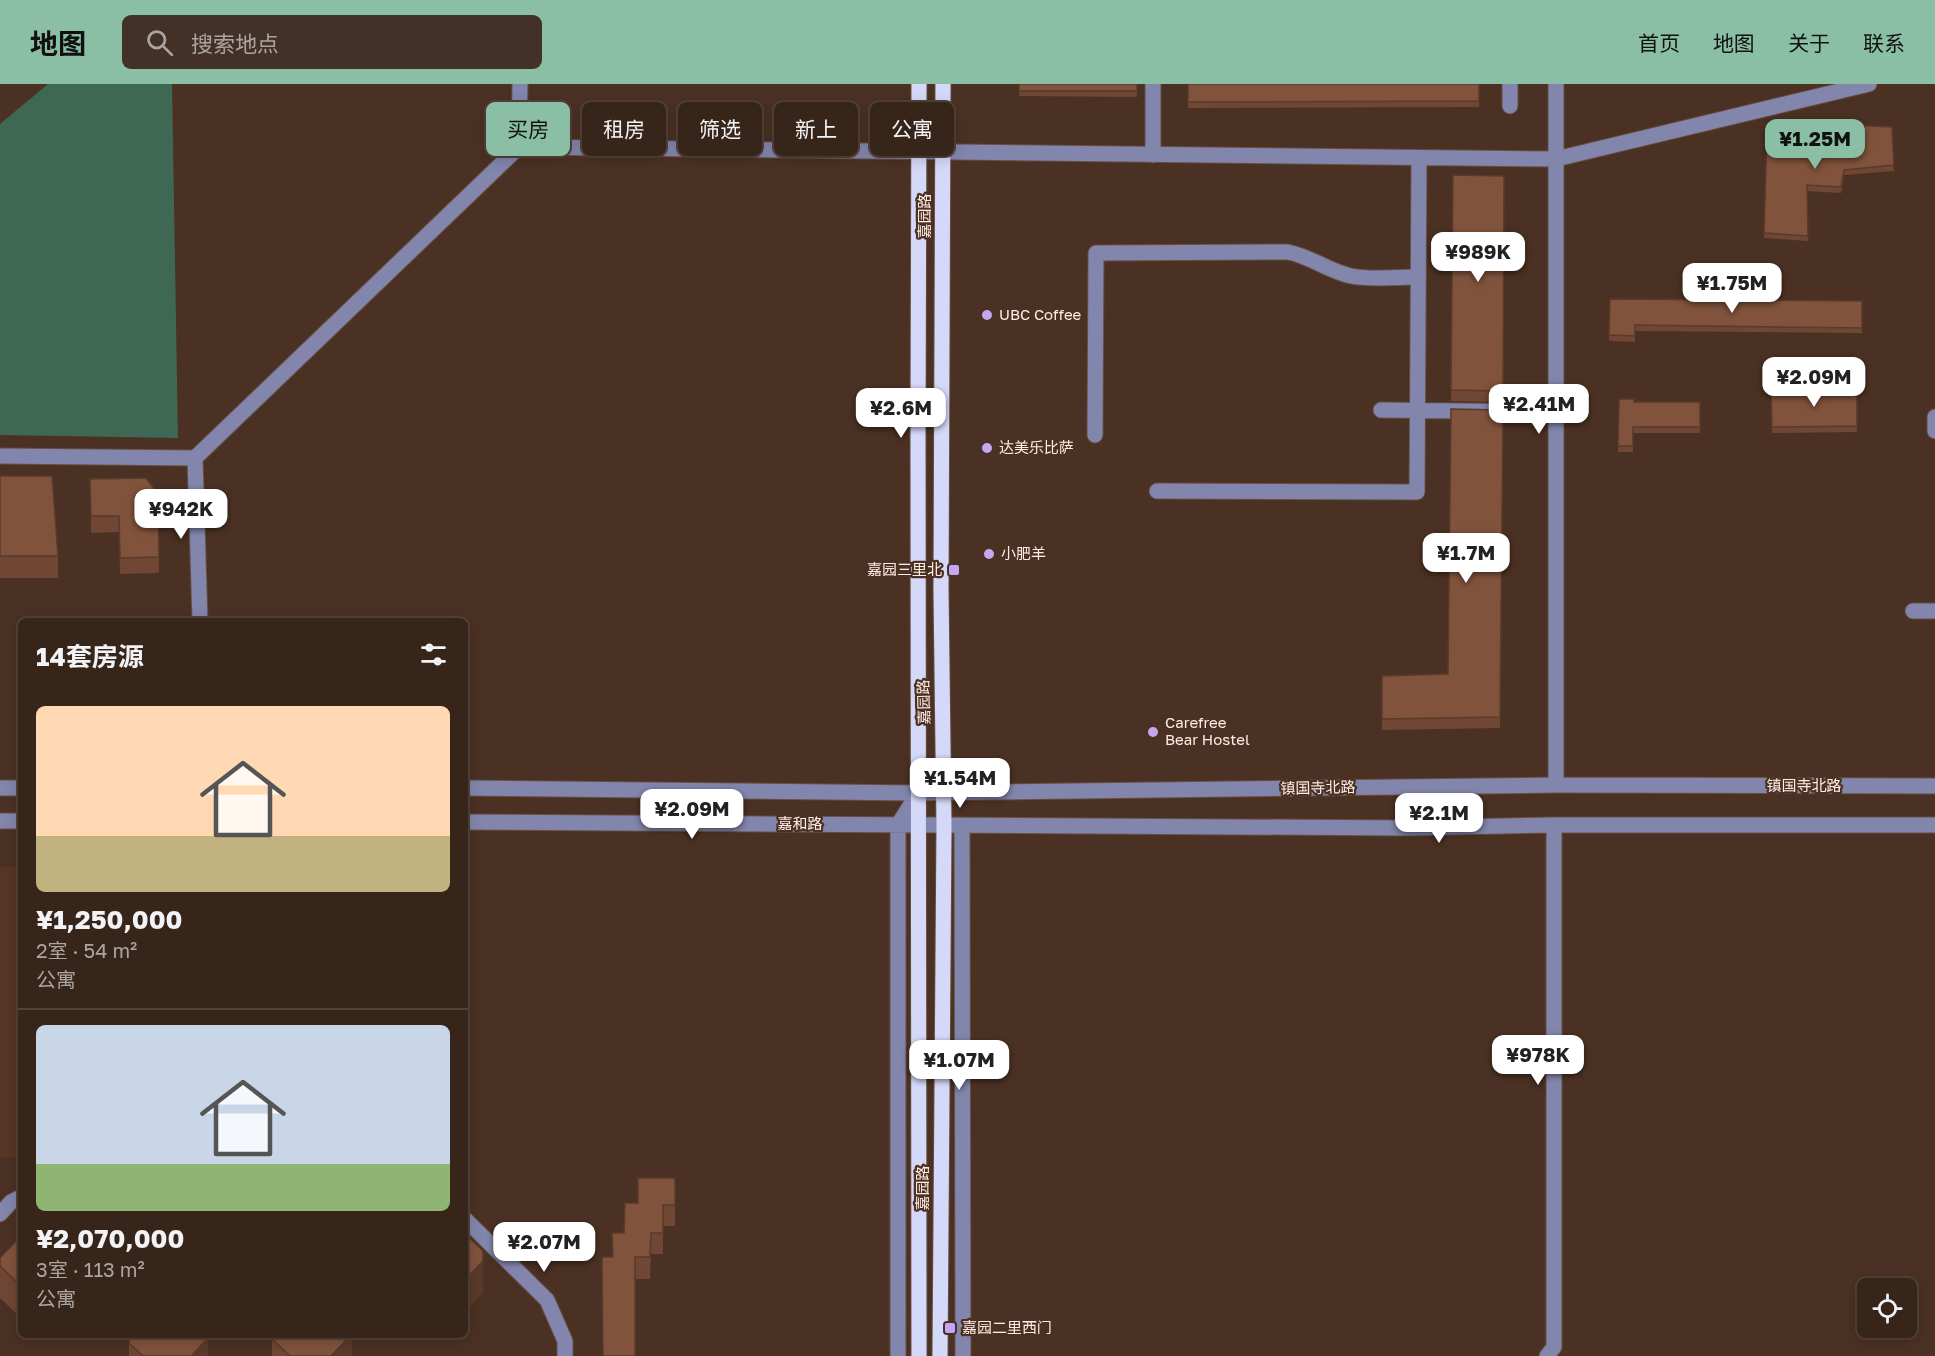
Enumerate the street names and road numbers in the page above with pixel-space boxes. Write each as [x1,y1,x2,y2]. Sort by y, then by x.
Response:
street label: 嘉园路 [915,193,933,239]
street label: 嘉园路 [914,679,932,725]
street label: 镇国寺北路 [1766,776,1842,794]
street label: 镇国寺北路 [1280,777,1356,797]
street label: 嘉和路 [777,814,823,832]
street label: 嘉园路 [913,1165,931,1211]

